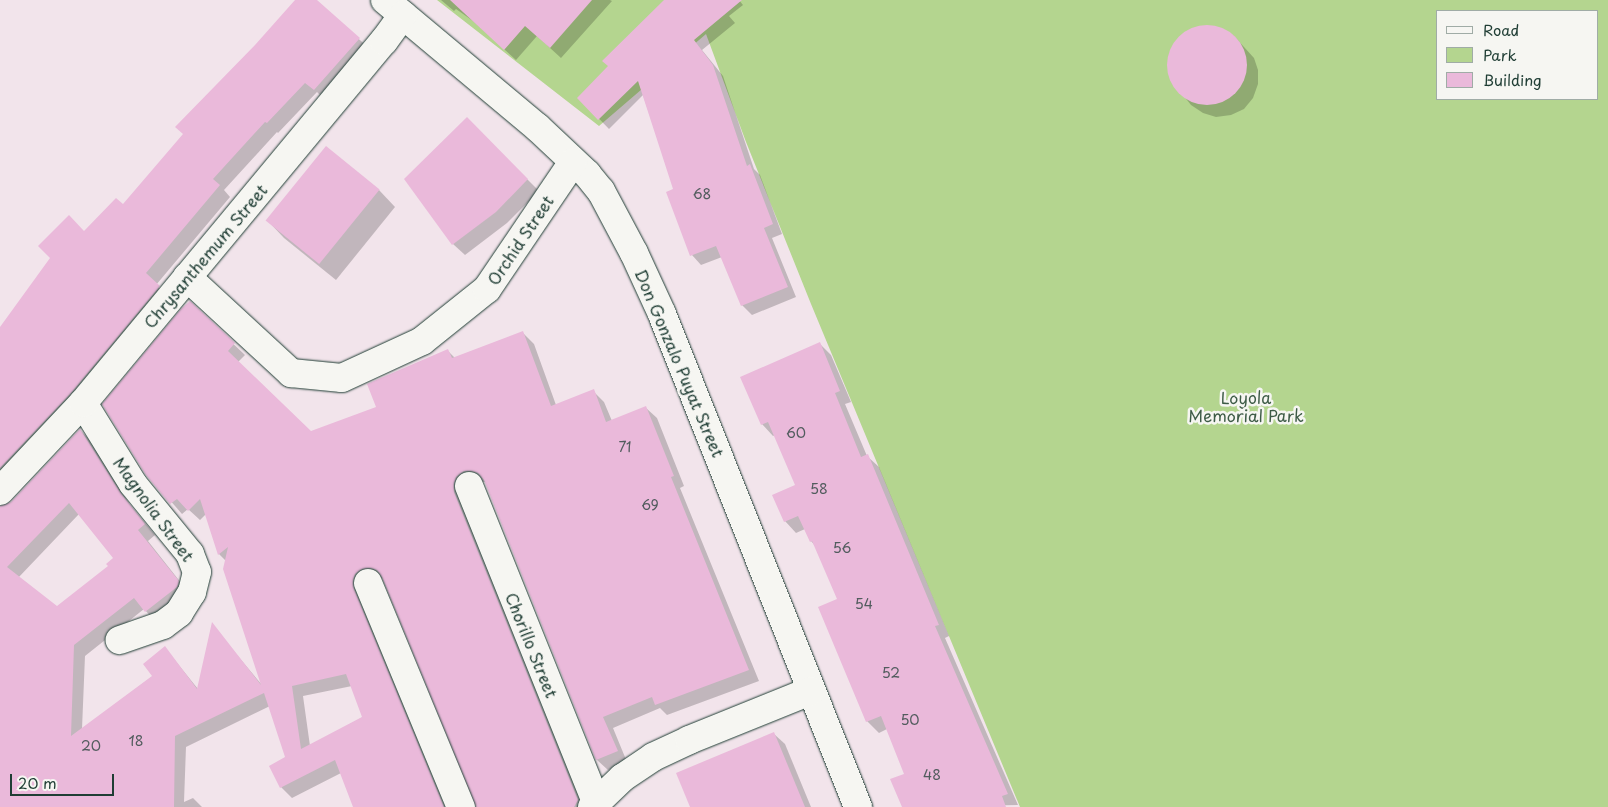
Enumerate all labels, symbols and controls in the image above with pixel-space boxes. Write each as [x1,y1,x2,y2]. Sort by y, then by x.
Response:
legend [1436,10,1598,100]
text: Road [1483,18,1519,41]
text: Park [1483,43,1517,66]
text: Building [1483,68,1542,91]
street label: Chrysanthemum Street [140,181,270,331]
house number: 68 [693,186,711,202]
street label: Orchid Street [483,192,557,288]
street label: Don Gonzalo Puyat Street [631,266,729,460]
park label: Loyola Memorial Park [1188,387,1304,425]
house number: 60 [786,425,806,441]
house number: 71 [618,439,632,455]
street label: Magnolia Street [110,453,198,565]
house number: 58 [810,481,828,497]
house number: 69 [641,497,659,513]
house number: 56 [833,540,851,556]
street label: Chorillo Street [502,590,562,700]
house number: 54 [855,596,873,612]
house number: 52 [882,665,900,681]
house number: 50 [900,712,920,728]
house number: 18 [128,733,144,749]
house number: 20 [81,738,101,754]
scale bar [12,764,116,796]
house number: 48 [923,767,941,783]
text: 20 m [18,771,57,794]

